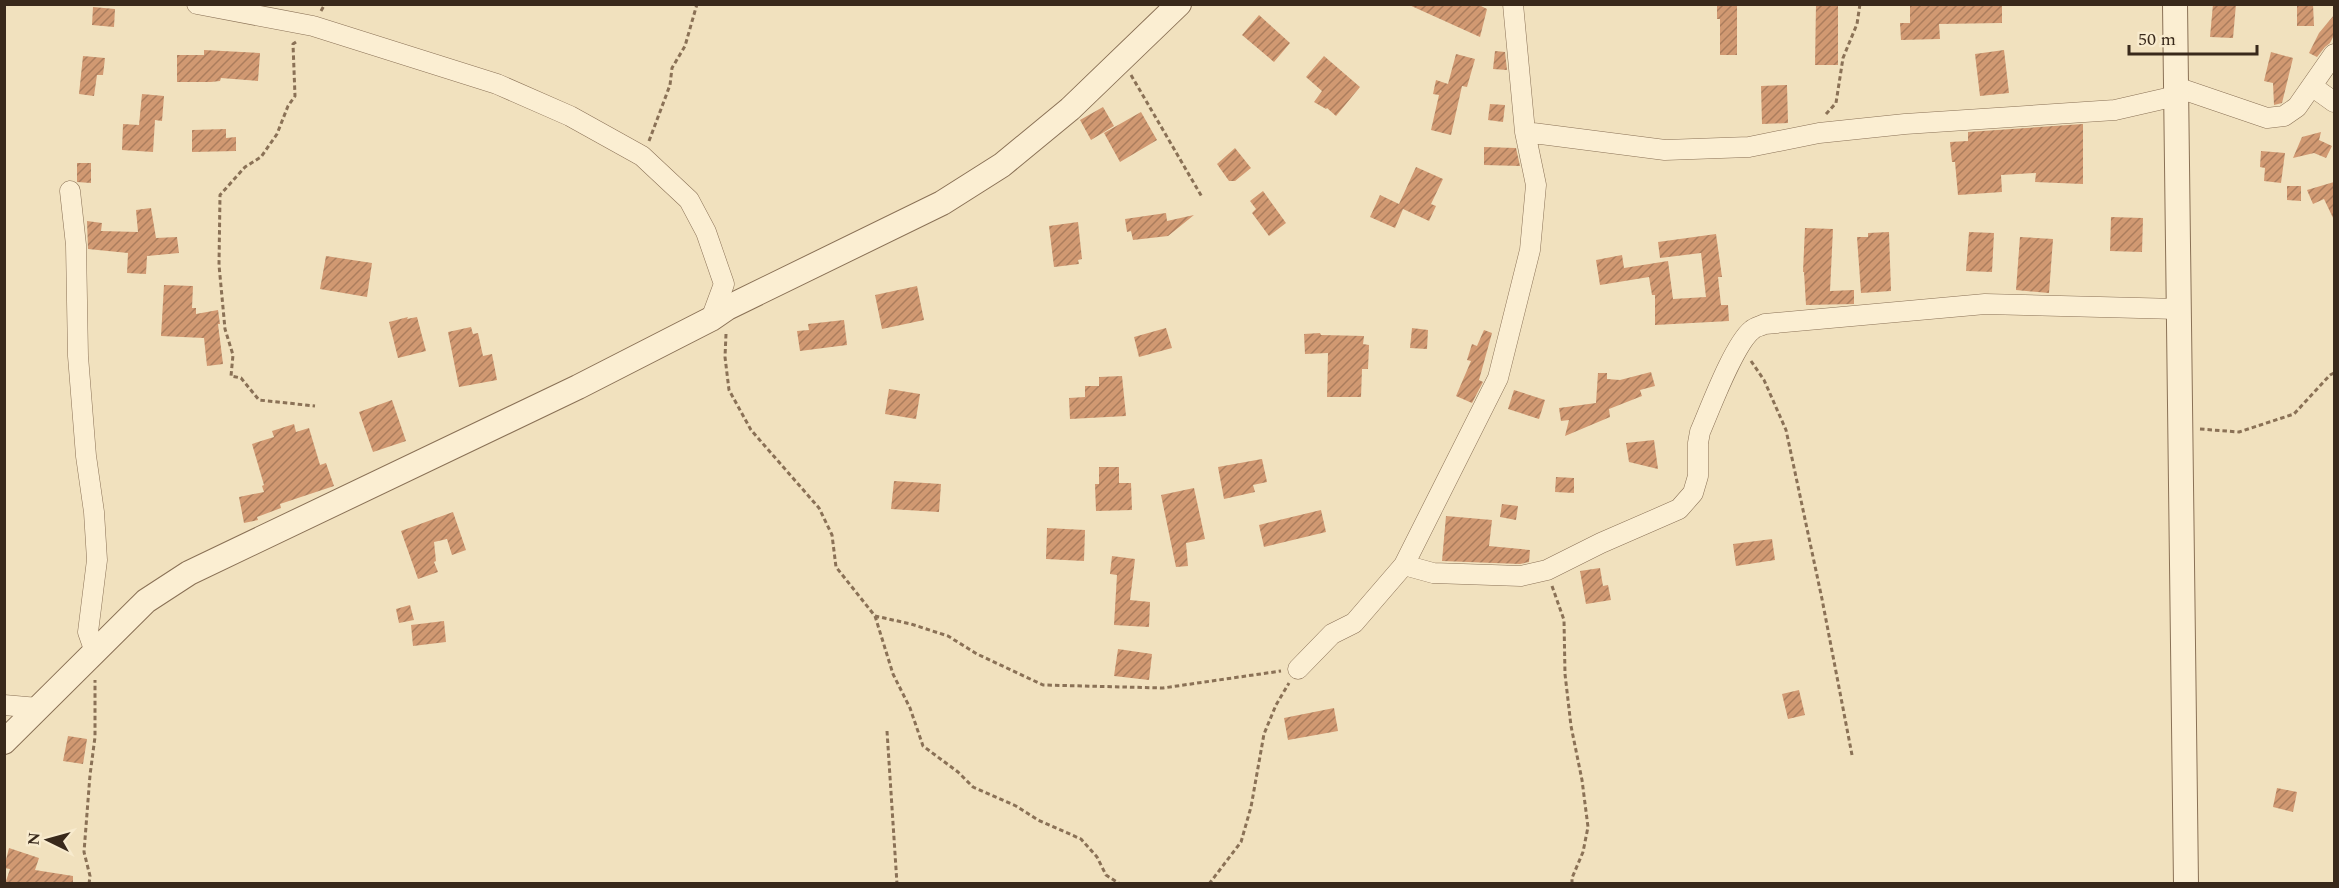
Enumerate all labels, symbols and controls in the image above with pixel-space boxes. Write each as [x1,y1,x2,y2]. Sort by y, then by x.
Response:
scale bar [2129,18,2256,56]
text: 50 m [2138,26,2176,53]
north arrow [18,810,78,870]
text: N [22,831,47,846]

